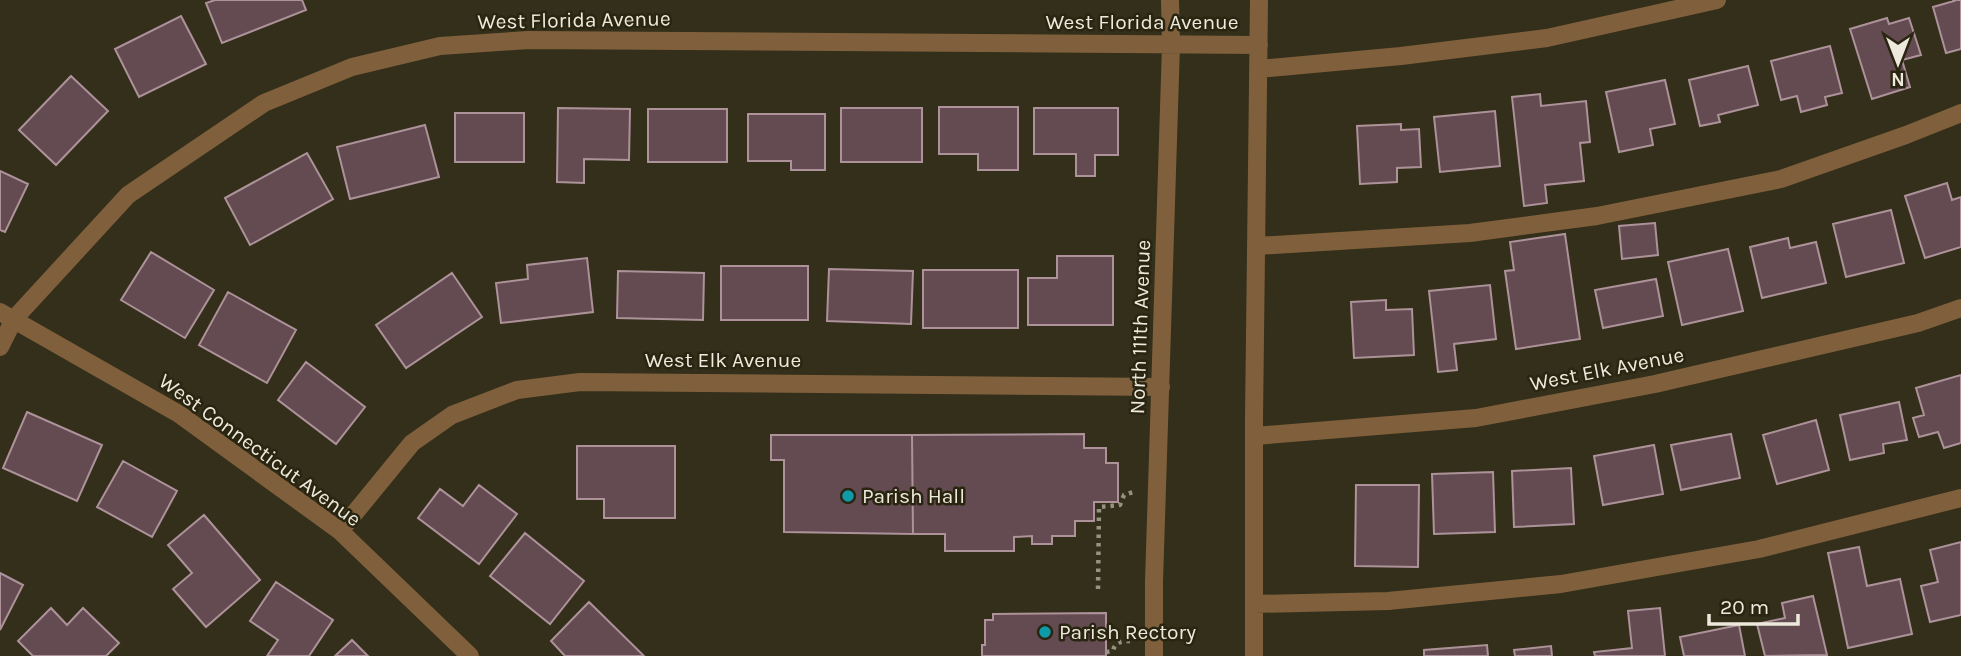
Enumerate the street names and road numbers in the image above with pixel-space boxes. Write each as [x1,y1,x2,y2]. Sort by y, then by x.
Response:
street label: West Florida Avenue [477,6,671,34]
street label: West Florida Avenue [1045,10,1239,34]
street label: North 111th Avenue [1125,239,1155,415]
street label: West Elk Avenue [1528,342,1686,396]
street label: West Elk Avenue [645,348,801,372]
street label: West Connecticut Avenue [154,369,366,531]

